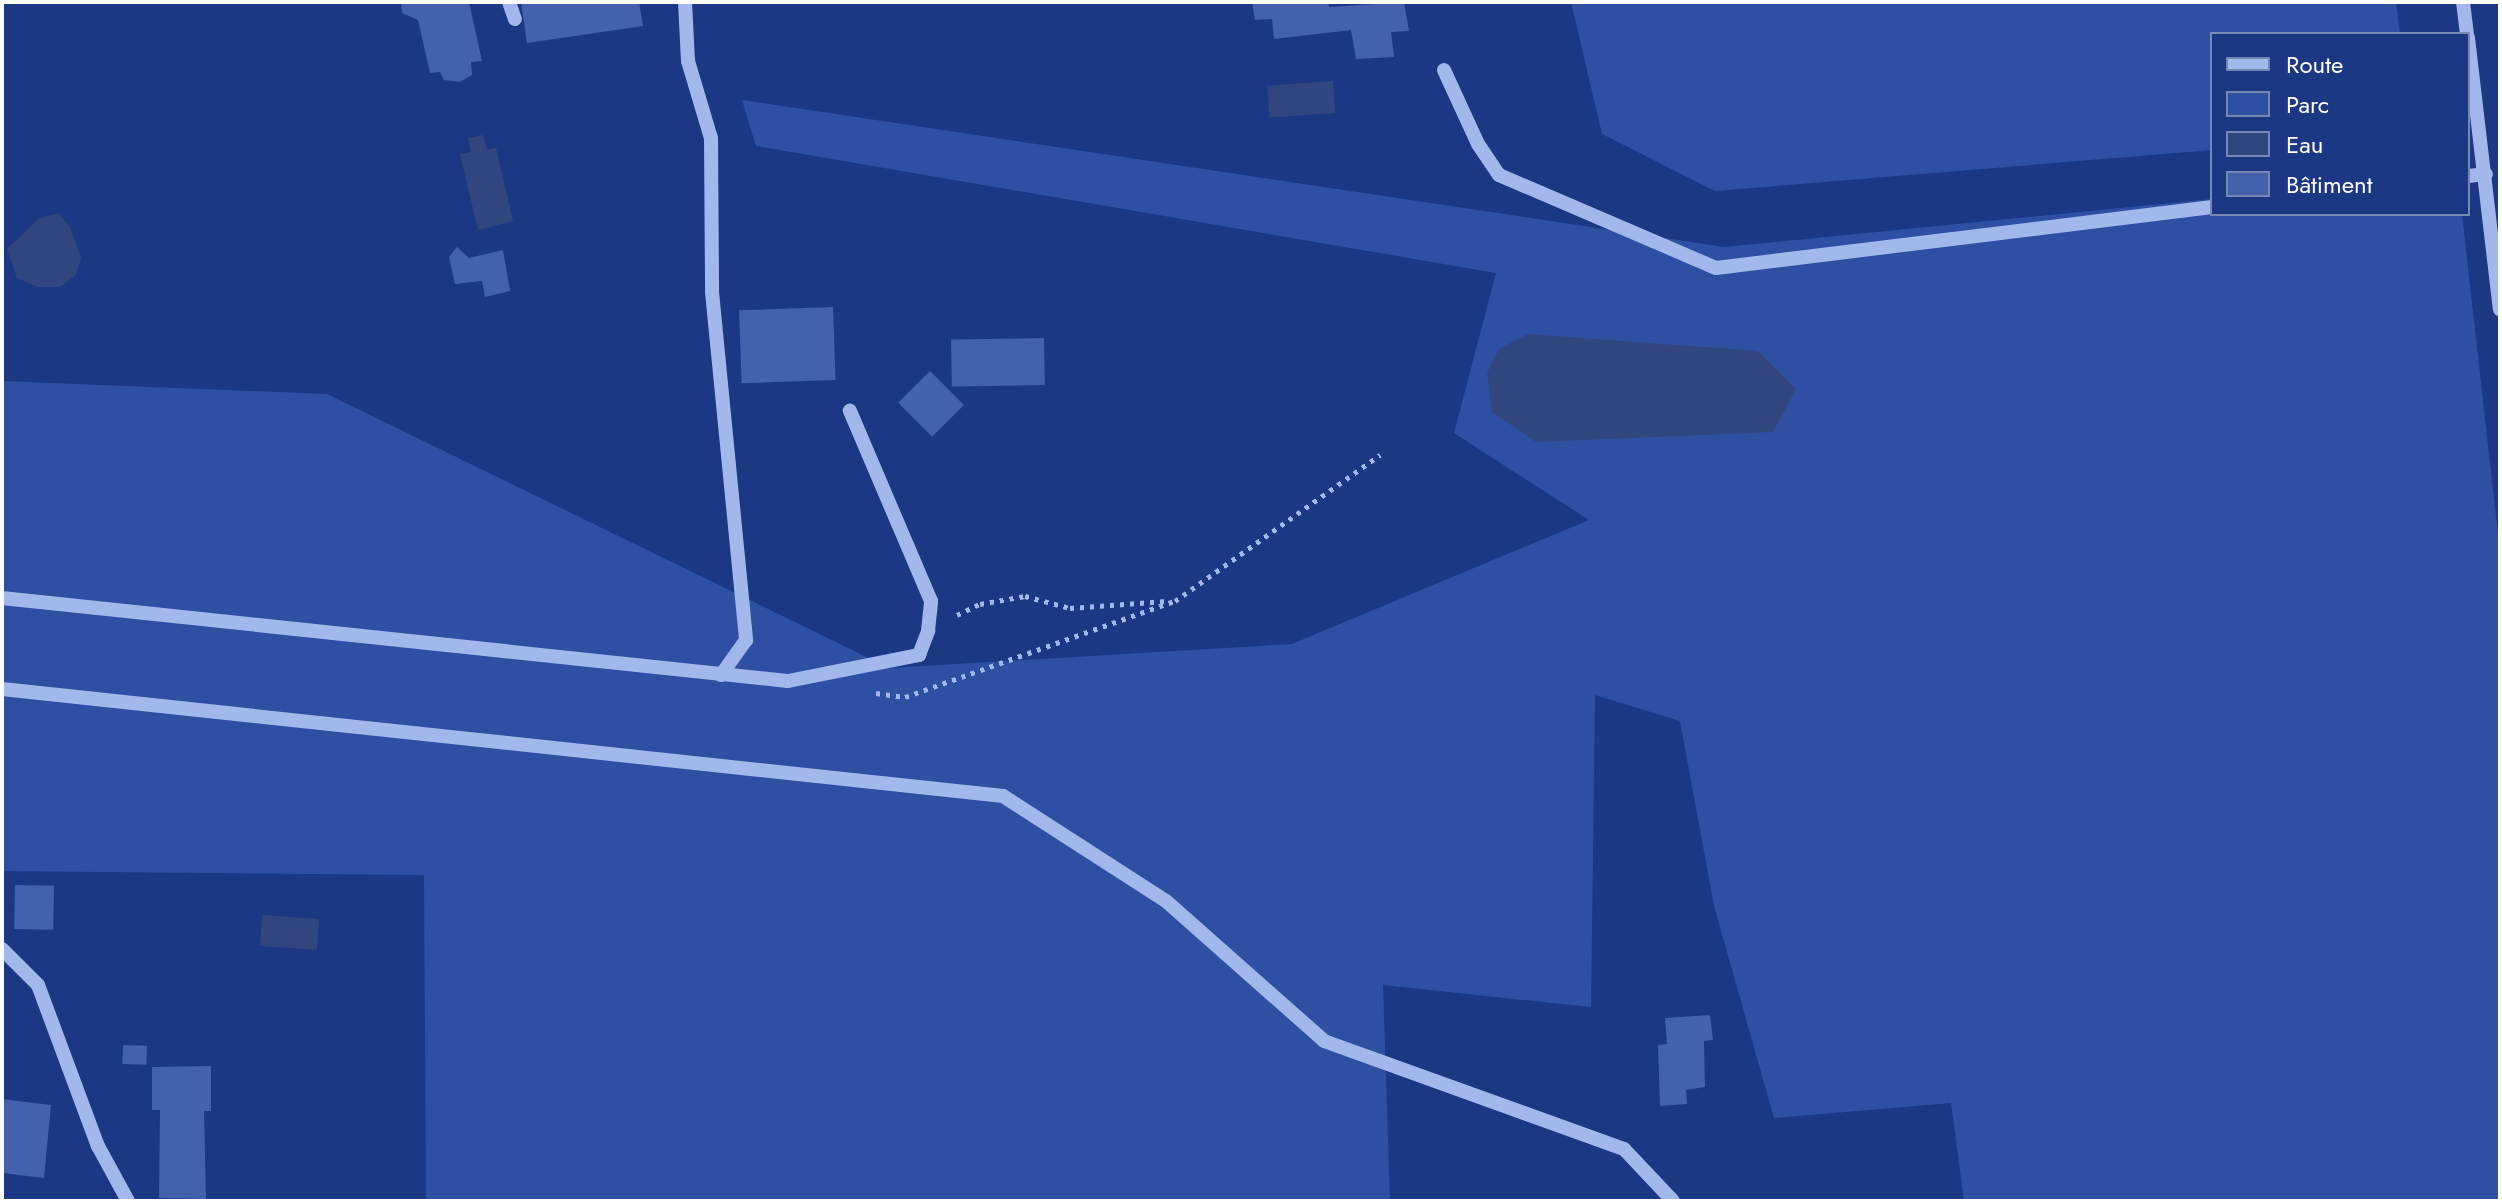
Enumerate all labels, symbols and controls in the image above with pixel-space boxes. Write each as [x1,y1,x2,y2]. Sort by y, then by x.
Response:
legend [2210,32,2470,216]
text: Route [2286,47,2343,82]
text: Parc [2286,87,2329,122]
text: Eau [2286,127,2323,162]
text: Bâtiment [2286,167,2372,202]

